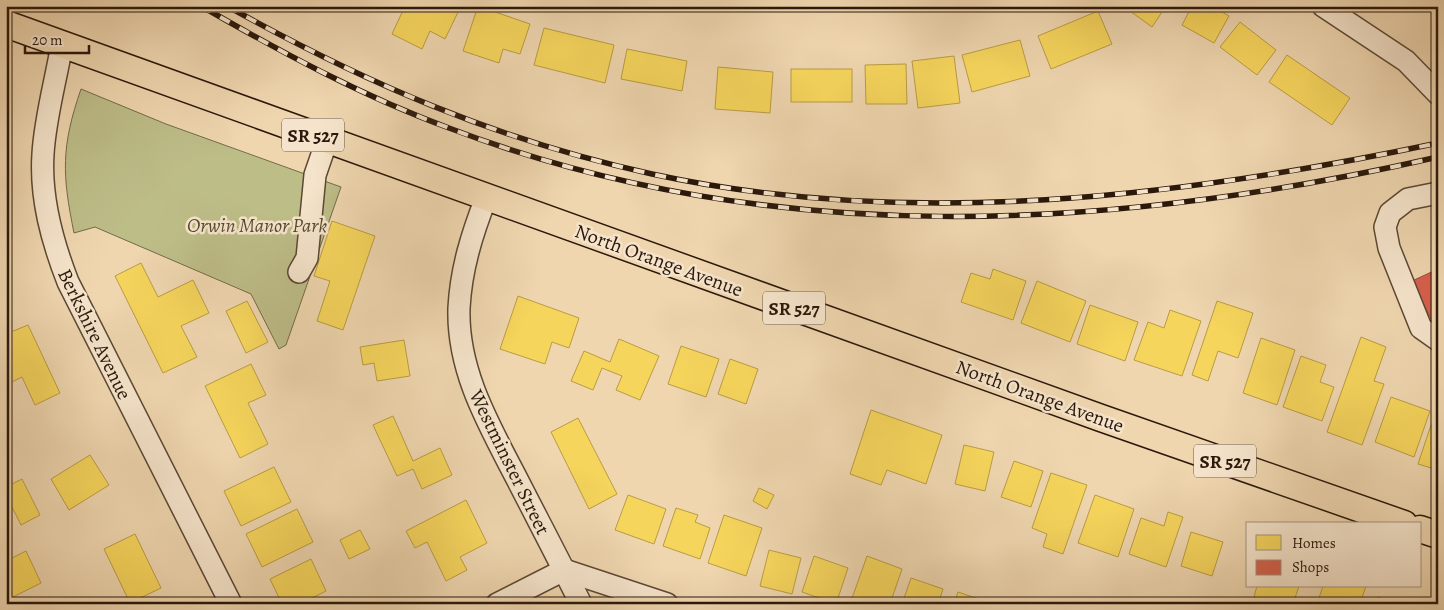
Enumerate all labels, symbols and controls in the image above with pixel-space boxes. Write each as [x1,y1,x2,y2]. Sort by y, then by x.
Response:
scale bar [25,22,89,54]
text: 20 m [32,30,63,50]
road number: SR 527 [282,118,344,152]
park label: Orwin Manor Park [187,212,327,239]
street label: North Orange Avenue [571,218,747,303]
street label: Berkshire Avenue [51,264,138,404]
road number: SR 527 [763,292,825,324]
street label: North Orange Avenue [952,354,1128,439]
street label: Westminster Street [462,384,557,540]
road number: SR 527 [1194,444,1256,478]
legend [1246,522,1422,588]
text: Homes [1292,533,1336,553]
text: Shops [1292,557,1329,577]

